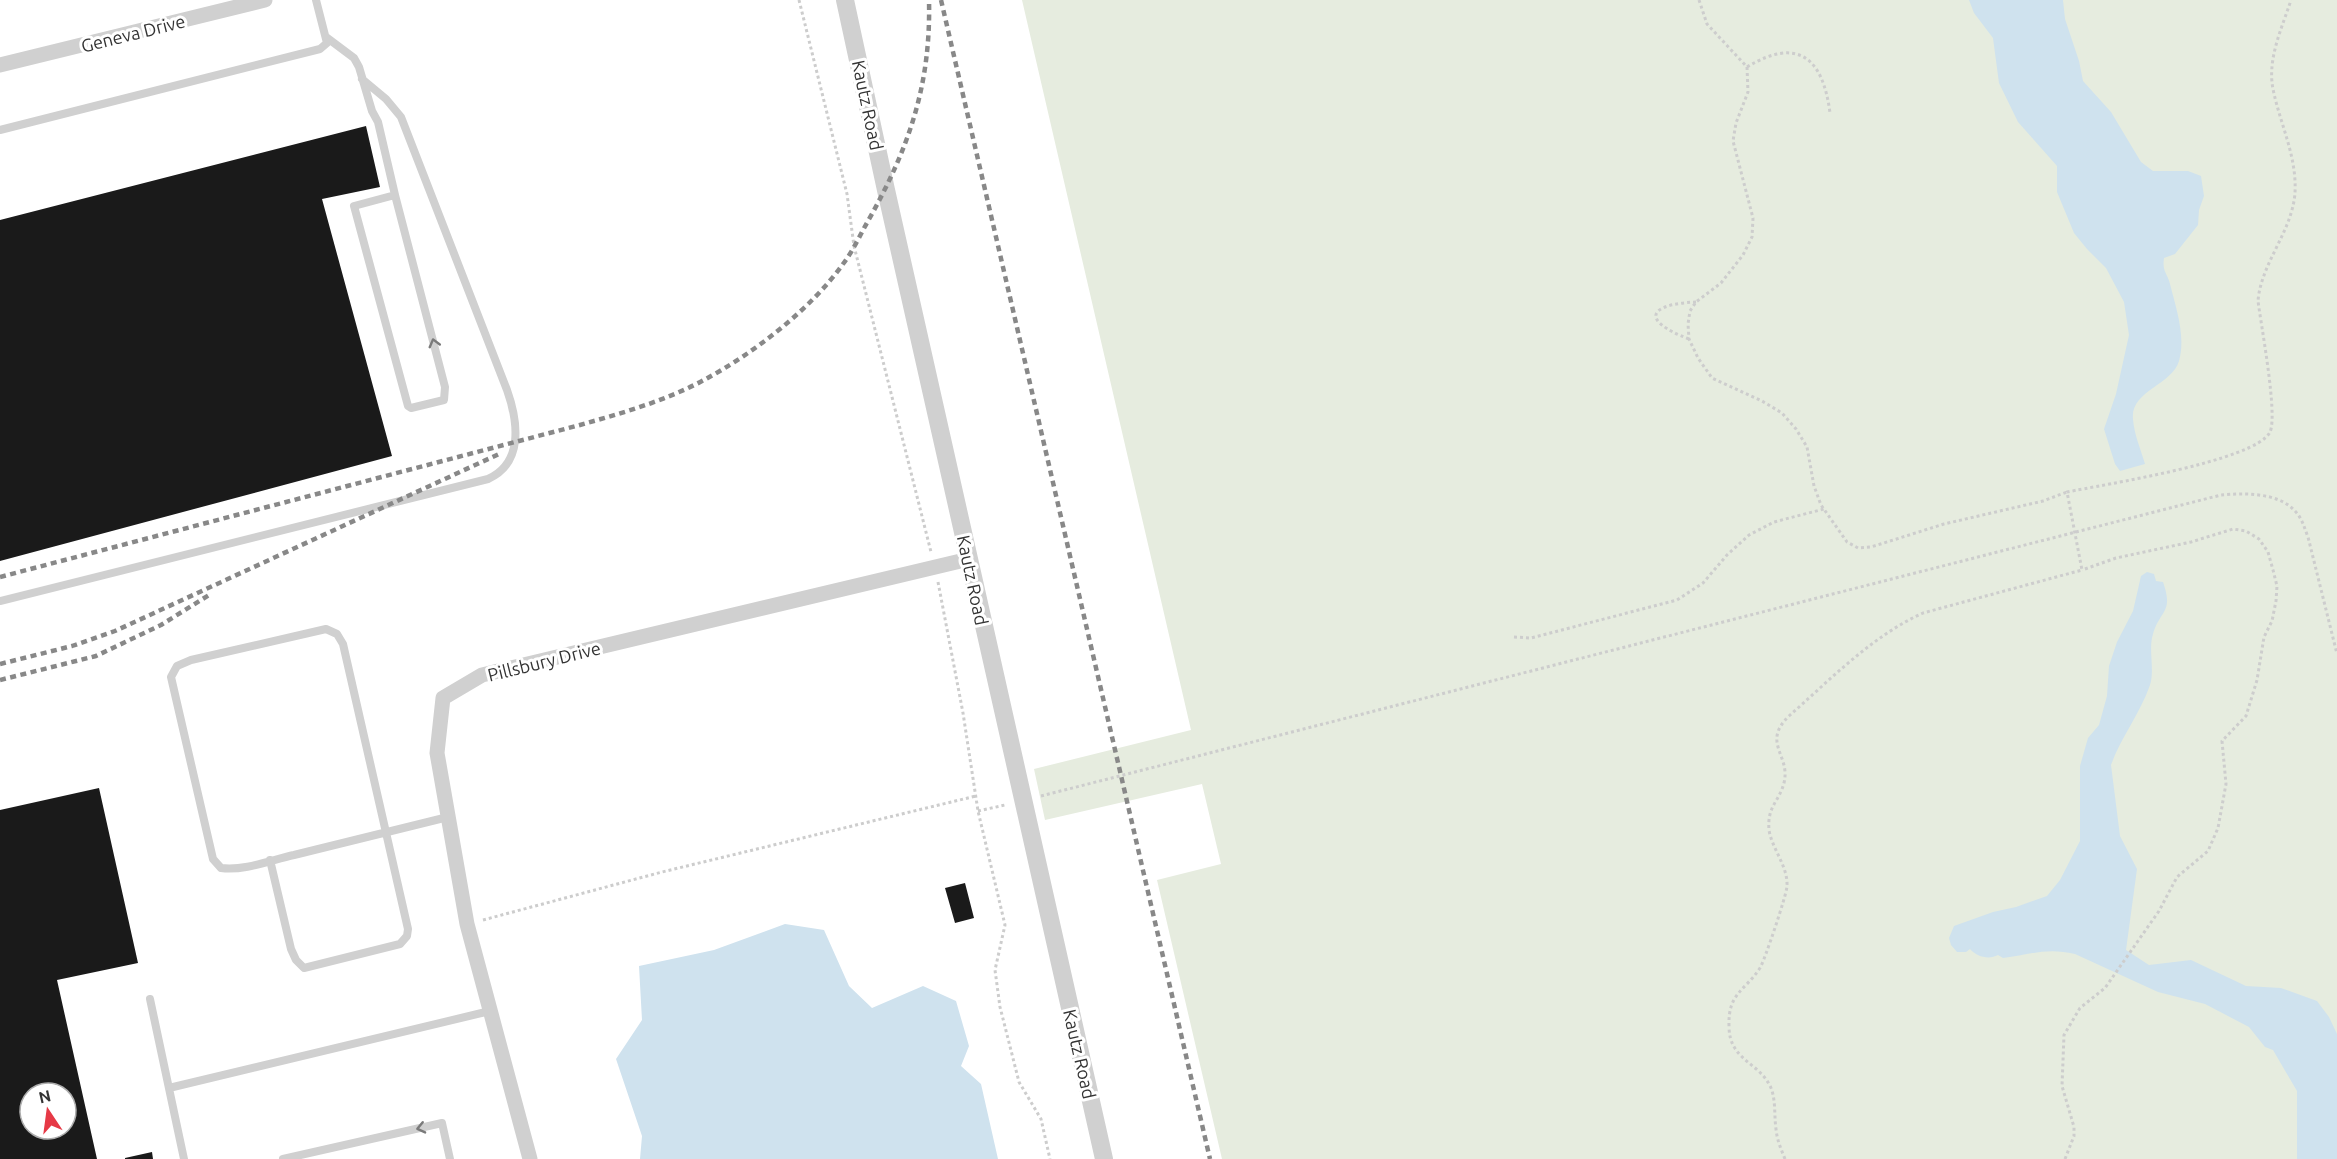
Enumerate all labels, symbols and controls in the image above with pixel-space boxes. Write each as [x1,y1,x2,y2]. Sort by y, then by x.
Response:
street label: Geneva Drive [79,10,187,56]
street label: Kautz Road [849,58,887,152]
one-way arrow [428,338,441,348]
street label: Kautz Road [954,533,992,627]
street label: Pillsbury Drive [485,637,603,685]
street label: Kautz Road [1060,1007,1100,1101]
north arrow [18,1081,78,1141]
text: N [37,1086,52,1106]
one-way arrow [416,1120,426,1133]

